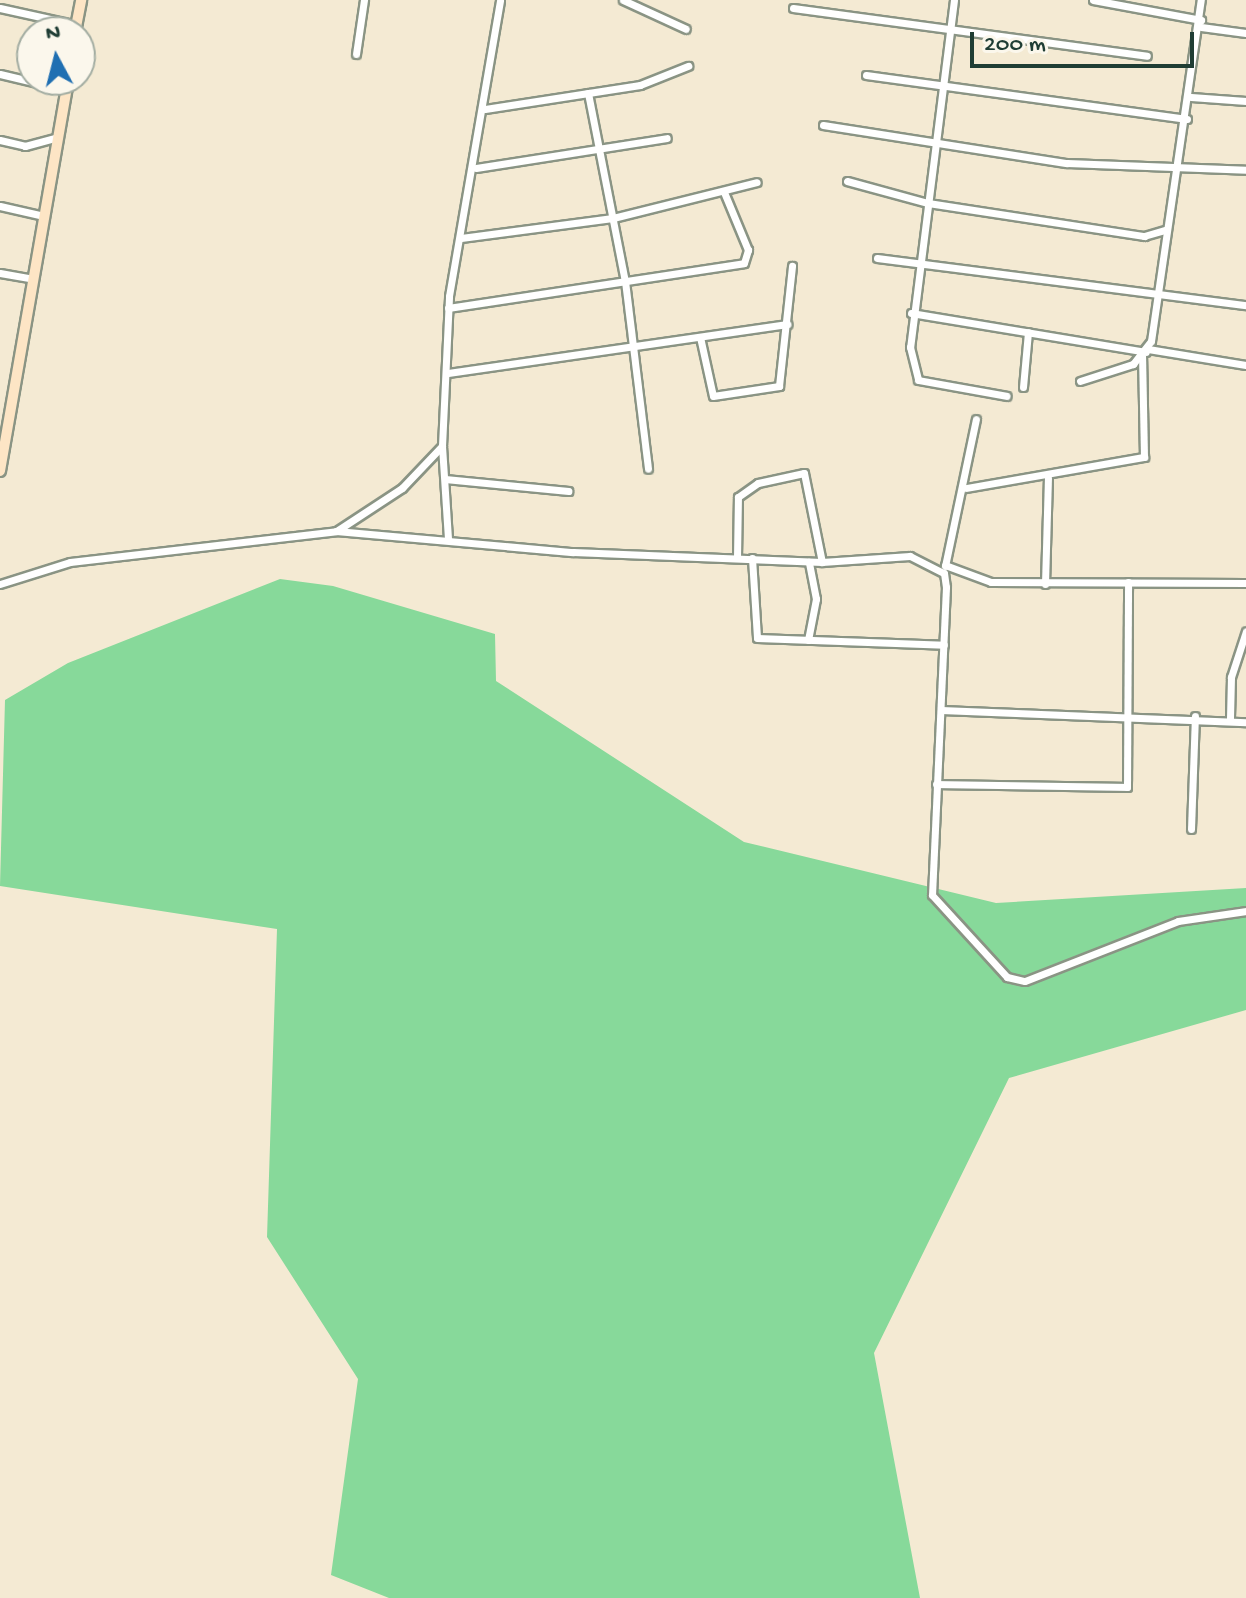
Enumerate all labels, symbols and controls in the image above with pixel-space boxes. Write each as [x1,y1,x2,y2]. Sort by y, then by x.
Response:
north arrow [16,16,96,96]
scale bar [974,16,1198,66]
text: N [45,20,62,48]
text: 200 m [984,31,1046,60]

